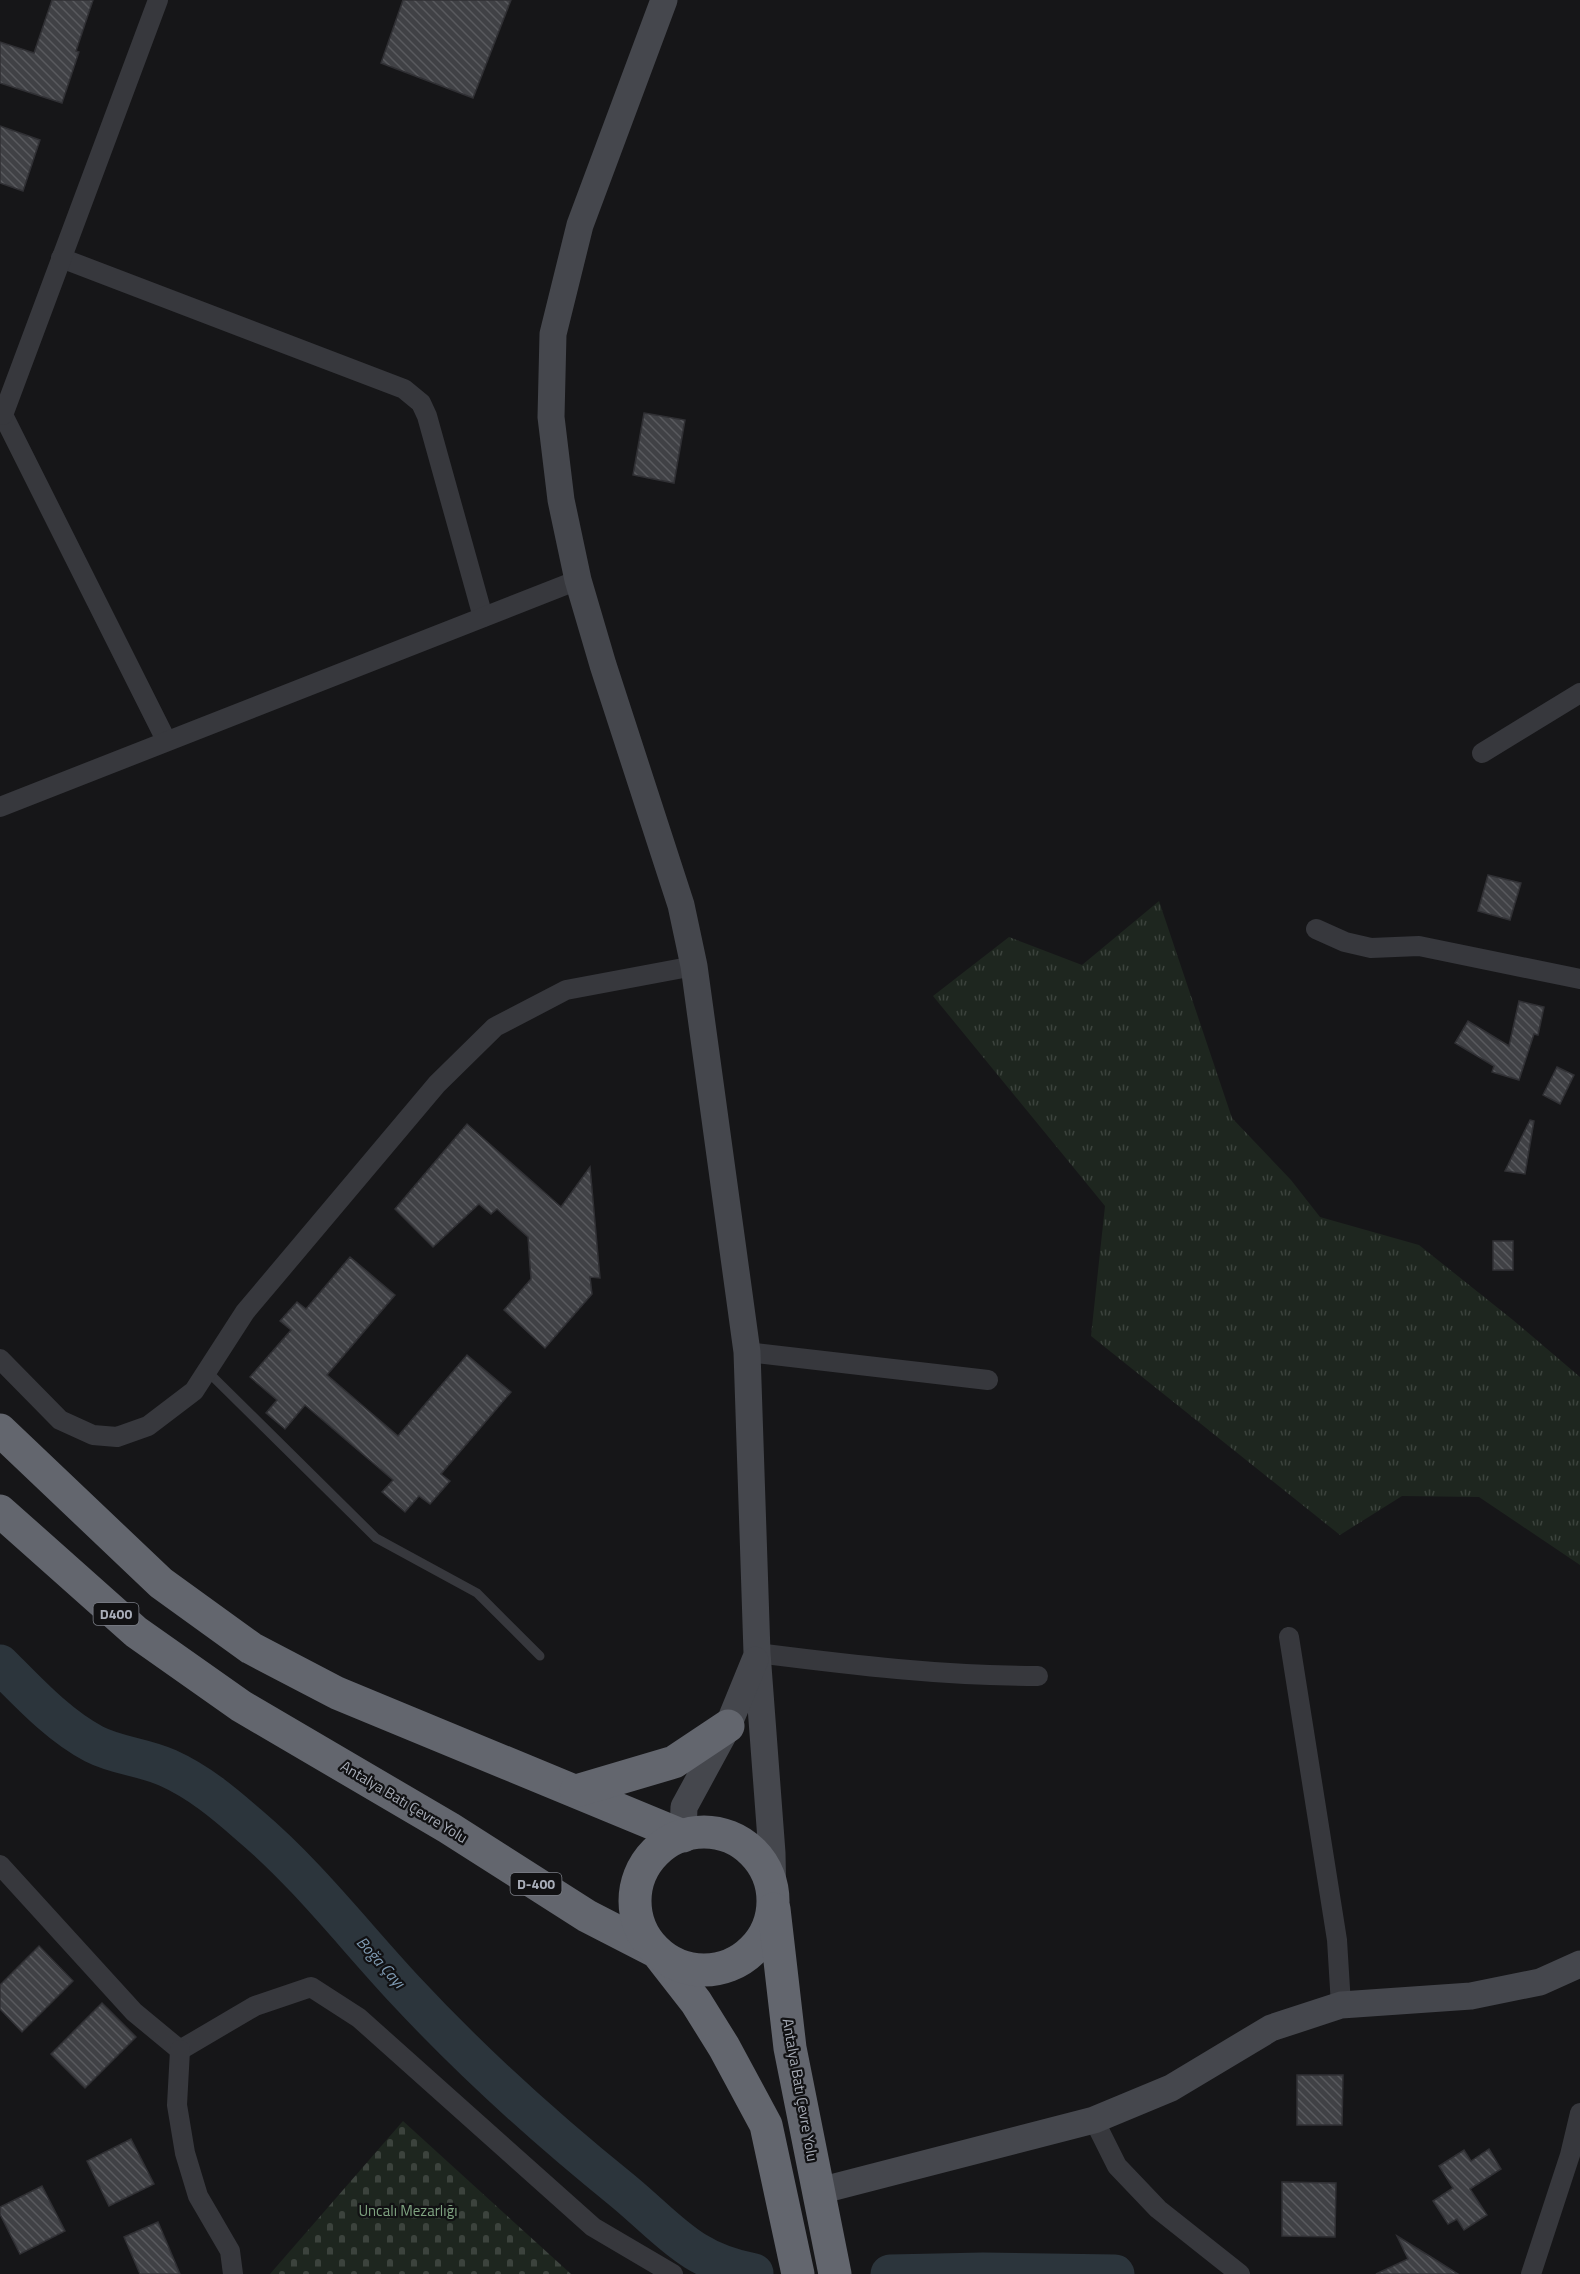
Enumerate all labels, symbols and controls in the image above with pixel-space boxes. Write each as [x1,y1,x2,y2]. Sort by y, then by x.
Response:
road number: D400 [94,1603,138,1625]
street label: Antalya Batı Çevre Yolu [336,1754,472,1849]
road number: D-400 [510,1873,562,1895]
water label: Boğa Çayı [351,1931,412,1995]
street label: Antalya Batı Çevre Yolu [777,2017,824,2163]
park label: Uncalı Mezarlığı [358,2199,458,2222]

